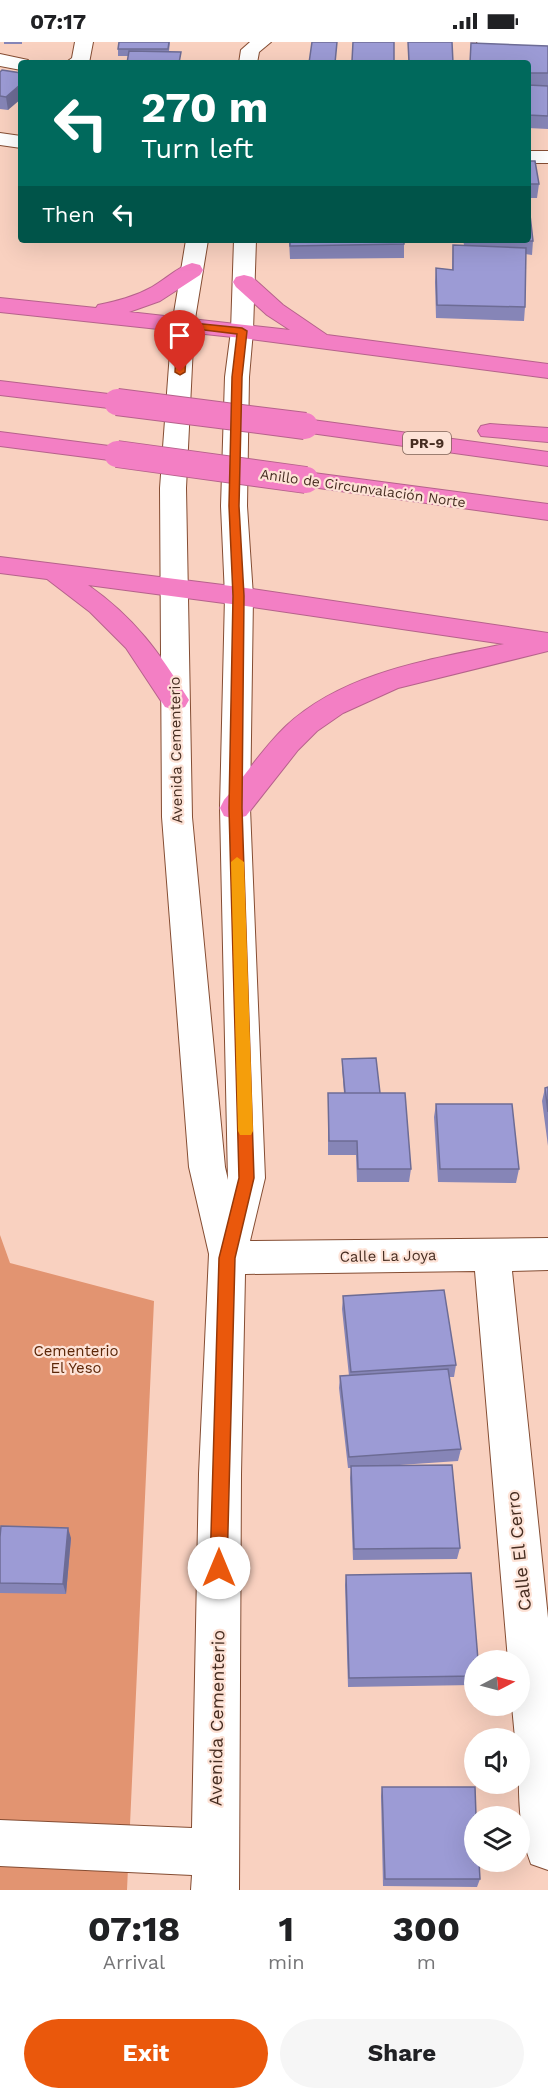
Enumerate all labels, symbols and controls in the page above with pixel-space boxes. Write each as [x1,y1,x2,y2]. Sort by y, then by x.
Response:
text: 07:17 [30,9,86,34]
text: 270 m [141,83,268,132]
icon: left [42,84,120,162]
text: Turn left [141,133,253,165]
icon: left [107,198,140,231]
text: Then [42,202,95,227]
pin [154,310,205,372]
icon: arrive [163,319,196,352]
road number: PR-9 [403,432,451,454]
street label: Anillo de Circunvalación Norte [259,466,467,510]
street label: Avenida Cementerio [166,676,186,824]
street label: Calle La Joya [339,1246,437,1266]
park label: Cementerio El Yeso [33,1342,119,1377]
street label: Calle El Cerro [502,1490,535,1612]
position arrow [187,1536,251,1600]
street label: Avenida Cementerio [204,1630,229,1806]
north arrow [464,1650,530,1716]
map controls [464,1650,530,1872]
button: sound [464,1728,530,1794]
button: layers [464,1806,530,1872]
text: 07:18 [88,1908,180,1950]
text: 1 [279,1908,294,1950]
text: 300 [393,1908,460,1950]
text: Arrival [103,1950,165,1974]
text: min [268,1950,305,1974]
text: m [417,1950,436,1974]
button: Exit [24,2019,268,2088]
button: Share [280,2019,524,2088]

